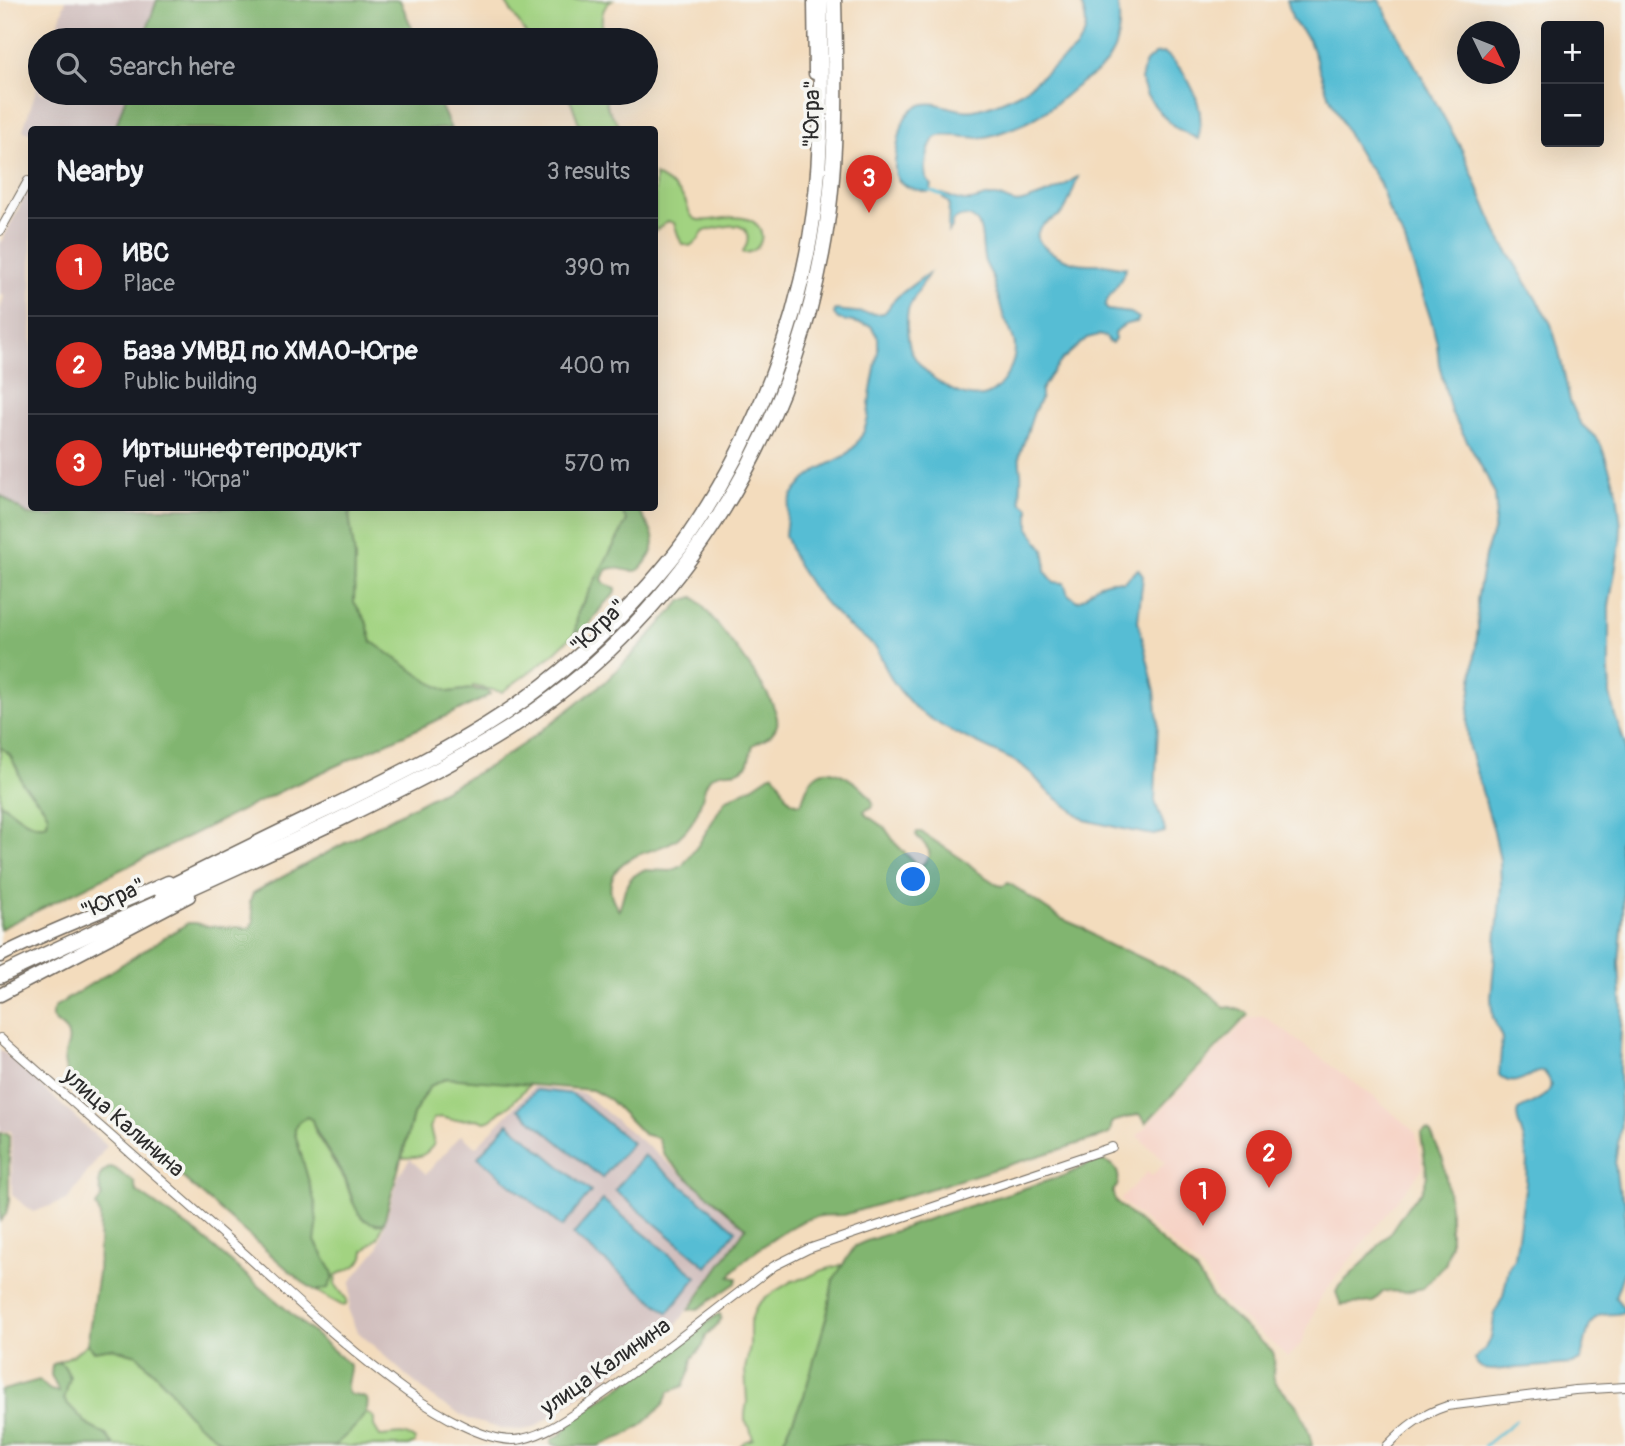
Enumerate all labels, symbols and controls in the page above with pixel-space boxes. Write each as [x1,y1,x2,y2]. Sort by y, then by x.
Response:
north arrow [1457,21,1520,84]
map controls [1541,21,1604,147]
button: + [1541,21,1604,84]
search box [28,28,658,105]
icon: search [52,48,90,86]
text: Search here [108,51,235,83]
street label: "Югра" [796,80,827,148]
button: − [1541,84,1604,147]
text: Nearby [56,153,143,190]
pin: 3 [846,155,892,213]
text: 3 results [547,157,630,186]
text: ИВС [123,237,169,269]
text: 1 [75,253,84,282]
text: 390 m [564,253,630,282]
text: Place [123,269,175,298]
text: База УМВД по ХМАО-Югре [123,335,418,367]
text: 2 [73,351,85,380]
text: 400 m [560,351,630,380]
text: Public building [123,367,257,396]
text: Иртышнефтепродукт [123,433,362,465]
text: 3 [73,449,85,478]
text: 570 m [564,449,630,478]
text: Fuel · "Югра" [123,465,251,494]
street label: "Югра" [564,592,633,660]
your location [896,862,930,896]
street label: "Югра" [76,871,150,926]
street label: улица Калинина [56,1061,191,1183]
pin: 2 [1246,1130,1292,1188]
pin: 1 [1180,1168,1226,1226]
street label: улица Калинина [534,1311,676,1423]

